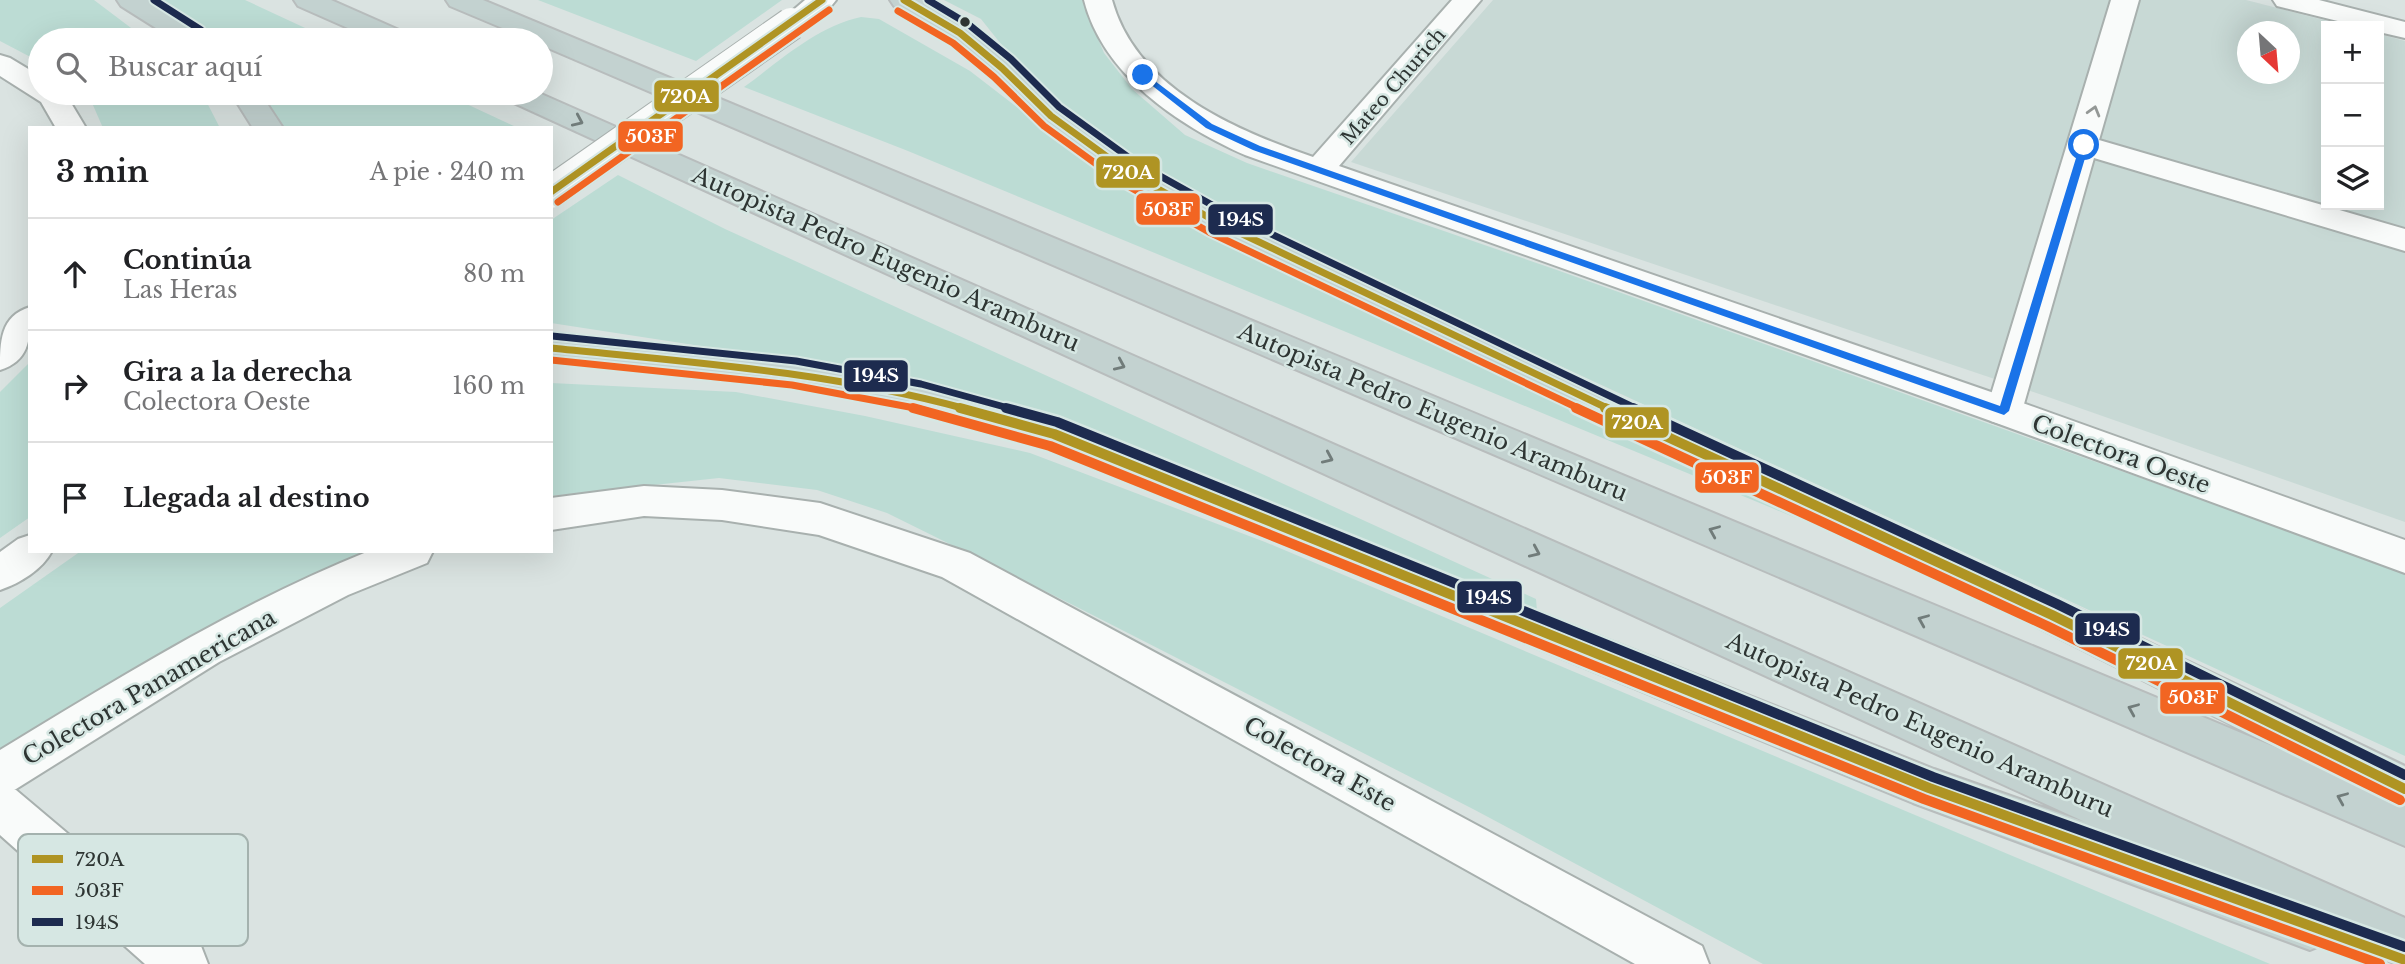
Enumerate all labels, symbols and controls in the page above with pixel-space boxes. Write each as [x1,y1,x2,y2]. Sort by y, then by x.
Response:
unlabelled marker [958,15,972,29]
north arrow [2237,21,2300,84]
map controls [2321,21,2384,210]
button: + [2321,21,2384,84]
street label: Mateo Churich [1336,23,1450,149]
search box [28,28,553,105]
icon: search [52,48,90,86]
text: Buscar aquí [108,51,262,83]
route end [1127,59,1158,90]
line badge: 720A [653,79,720,113]
button: − [2321,84,2384,147]
text: 720A [660,85,712,108]
one-way arrow [2085,105,2100,117]
one-way arrow [571,113,583,127]
line badge: 503F [617,120,684,153]
text: 503F [626,125,676,148]
route start [2068,129,2099,160]
button: layers [2321,147,2384,210]
text: 3 min [56,153,149,190]
line badge: 720A [1095,155,1161,189]
text: A pie · 240 m [370,158,525,186]
street label: Autopista Pedro Eugenio Aramburu [687,160,1084,357]
text: 720A [1102,161,1154,184]
line badge: 503F [1135,192,1201,226]
text: 503F [1143,198,1193,221]
line badge: 194S [1207,203,1274,236]
text: 194S [1218,208,1264,231]
text: Continúa [123,244,252,276]
icon: ahead [56,255,94,293]
text: 80 m [463,260,525,288]
text: Las Heras [123,276,238,304]
street label: Autopista Pedro Eugenio Aramburu [1233,317,1632,507]
text: Gira a la derecha [123,356,352,388]
one-way arrow [1113,357,1125,371]
line badge: 194S [843,359,909,393]
text: 194S [853,364,899,387]
icon: right [56,367,94,405]
text: 160 m [452,372,525,400]
text: Colectora Oeste [123,388,311,416]
line badge: 720A [1604,406,1670,439]
street label: Colectora Oeste [2028,409,2214,499]
text: 720A [1611,411,1663,434]
one-way arrow [1321,450,1333,464]
line badge: 503F [1694,461,1760,494]
text: 503F [1702,466,1752,489]
icon: arrive [56,479,94,517]
text: Llegada al destino [123,482,370,514]
one-way arrow [1708,526,1720,540]
one-way arrow [1528,544,1540,558]
line badge: 194S [1456,580,1523,614]
text: 194S [1466,586,1512,609]
street label: Colectora Panamericana [18,603,281,771]
line badge: 194S [2074,612,2141,646]
one-way arrow [1918,614,1930,628]
text: 194S [2084,618,2130,641]
street label: Autopista Pedro Eugenio Aramburu [1721,626,2118,823]
line badge: 720A [2117,647,2184,680]
text: 720A [2125,652,2177,675]
line badge: 503F [2159,681,2226,715]
text: 503F [2168,686,2218,709]
one-way arrow [2127,703,2140,717]
street label: Colectora Este [1239,711,1401,817]
one-way arrow [2337,792,2349,806]
legend [18,834,248,946]
text: 720A [75,848,124,871]
text: 503F [75,879,124,902]
text: 194S [75,911,119,934]

